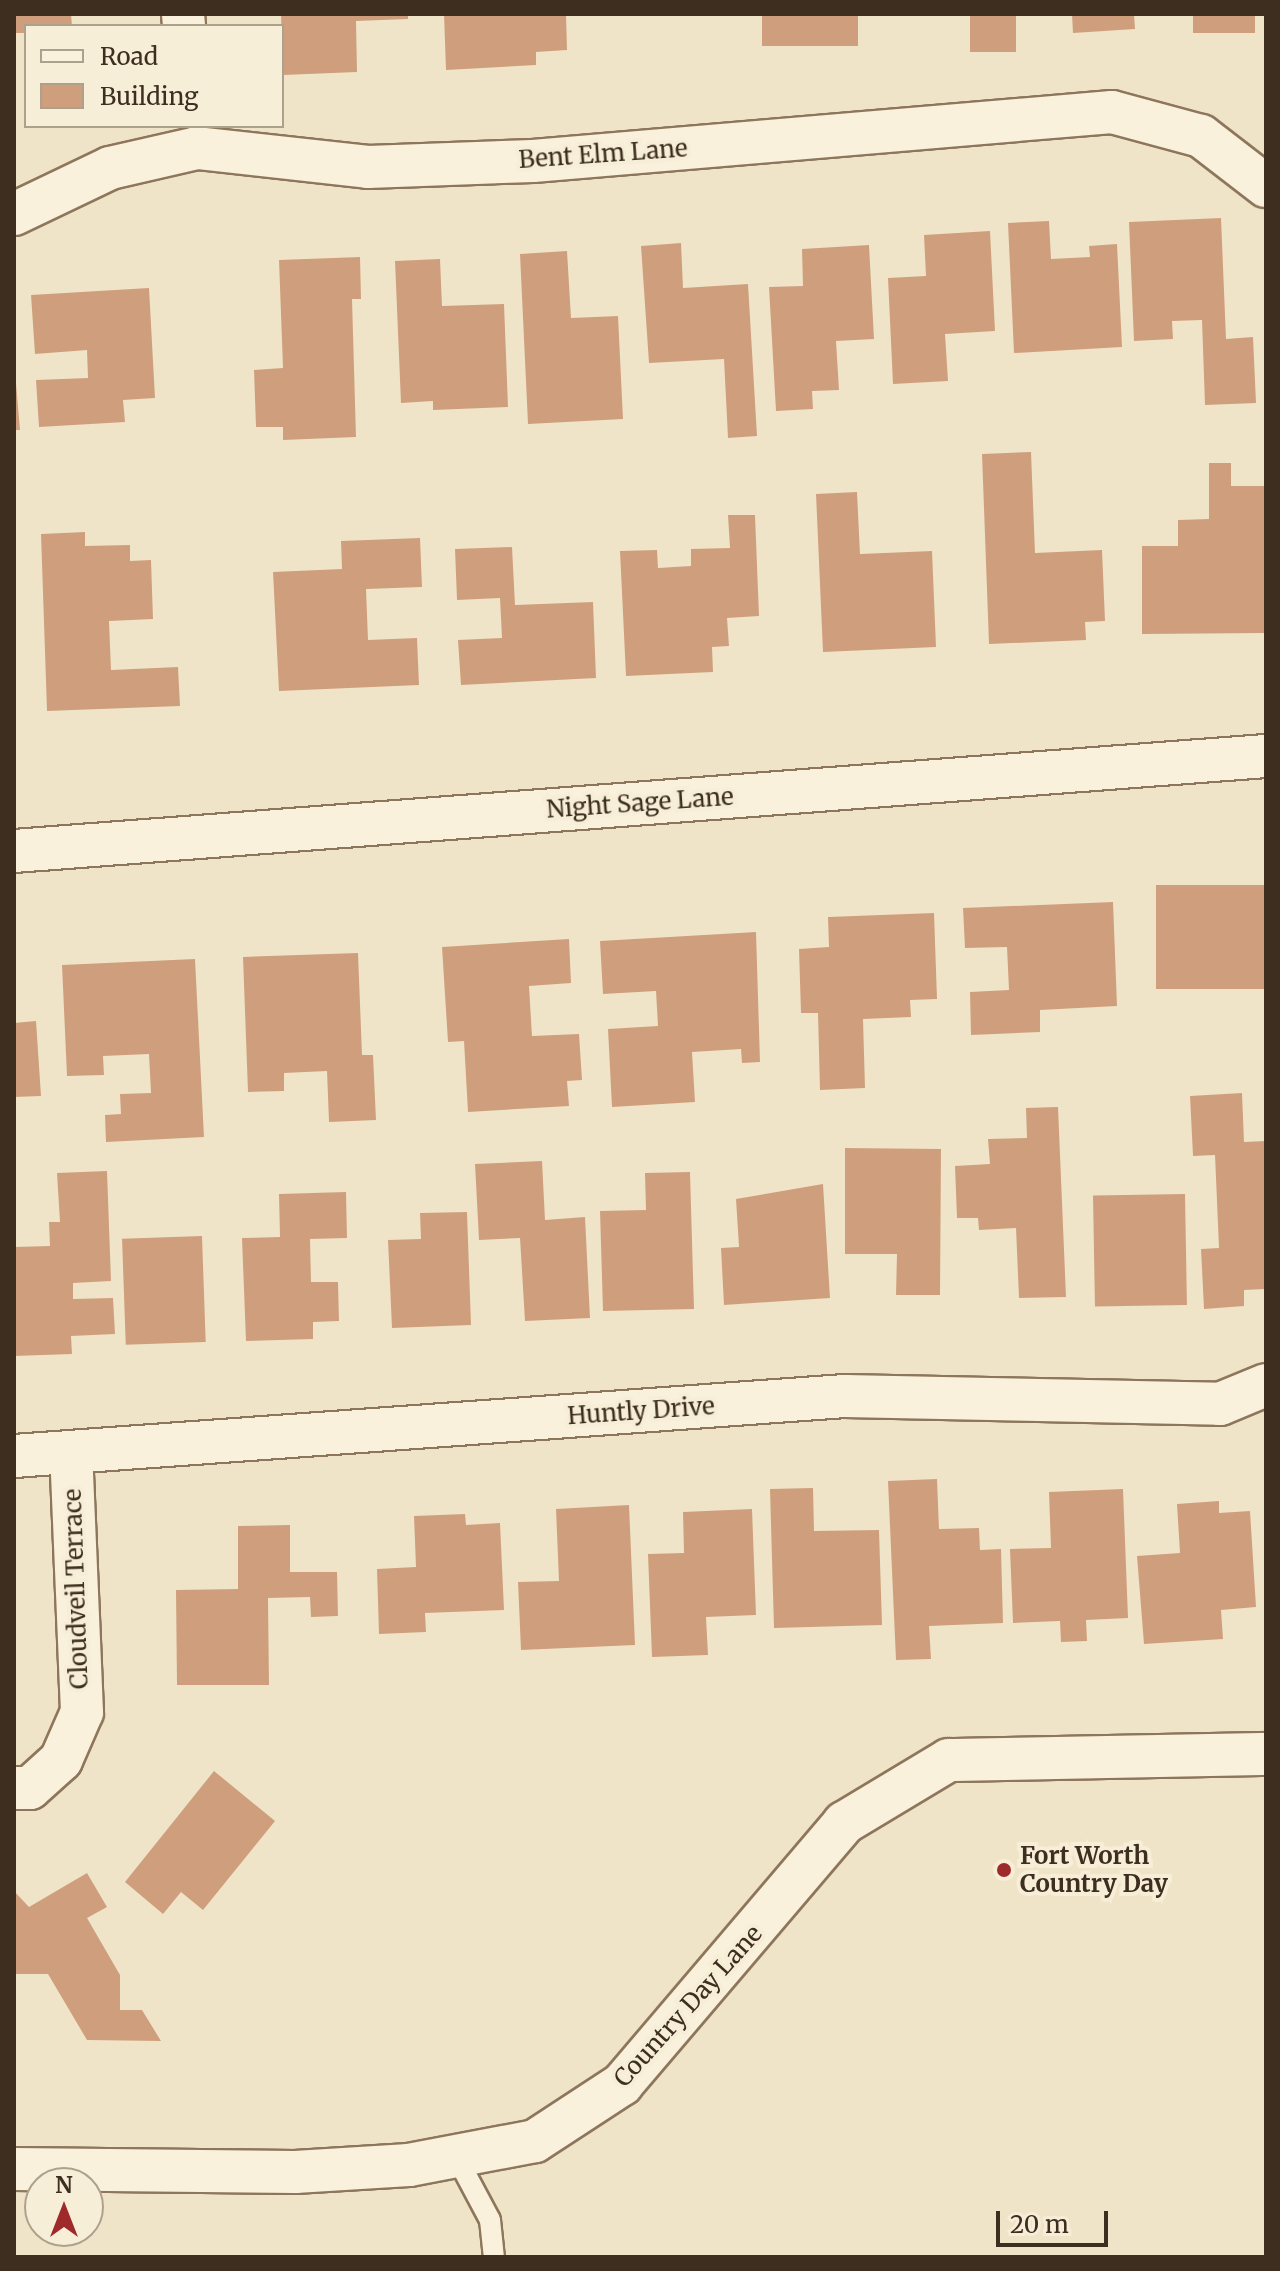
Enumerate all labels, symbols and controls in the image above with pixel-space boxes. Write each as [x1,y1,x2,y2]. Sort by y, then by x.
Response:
legend [24,24,284,128]
text: Road [100,41,158,72]
text: Building [100,81,199,112]
street label: Bent Elm Lane [518,134,688,174]
street label: Night Sage Lane [545,782,735,824]
street label: Huntly Drive [566,1391,716,1431]
street label: Cloudveil Terrace [58,1488,94,1690]
place label: Fort Worth Country Day [1020,1842,1168,1898]
marker: Fort Worth Country Day [995,1861,1013,1879]
street label: Country Day Lane [608,1919,768,2093]
north arrow [24,2167,104,2247]
text: N [55,2171,73,2199]
scale bar [1000,2195,1112,2245]
text: 20 m [1010,2209,1069,2240]

